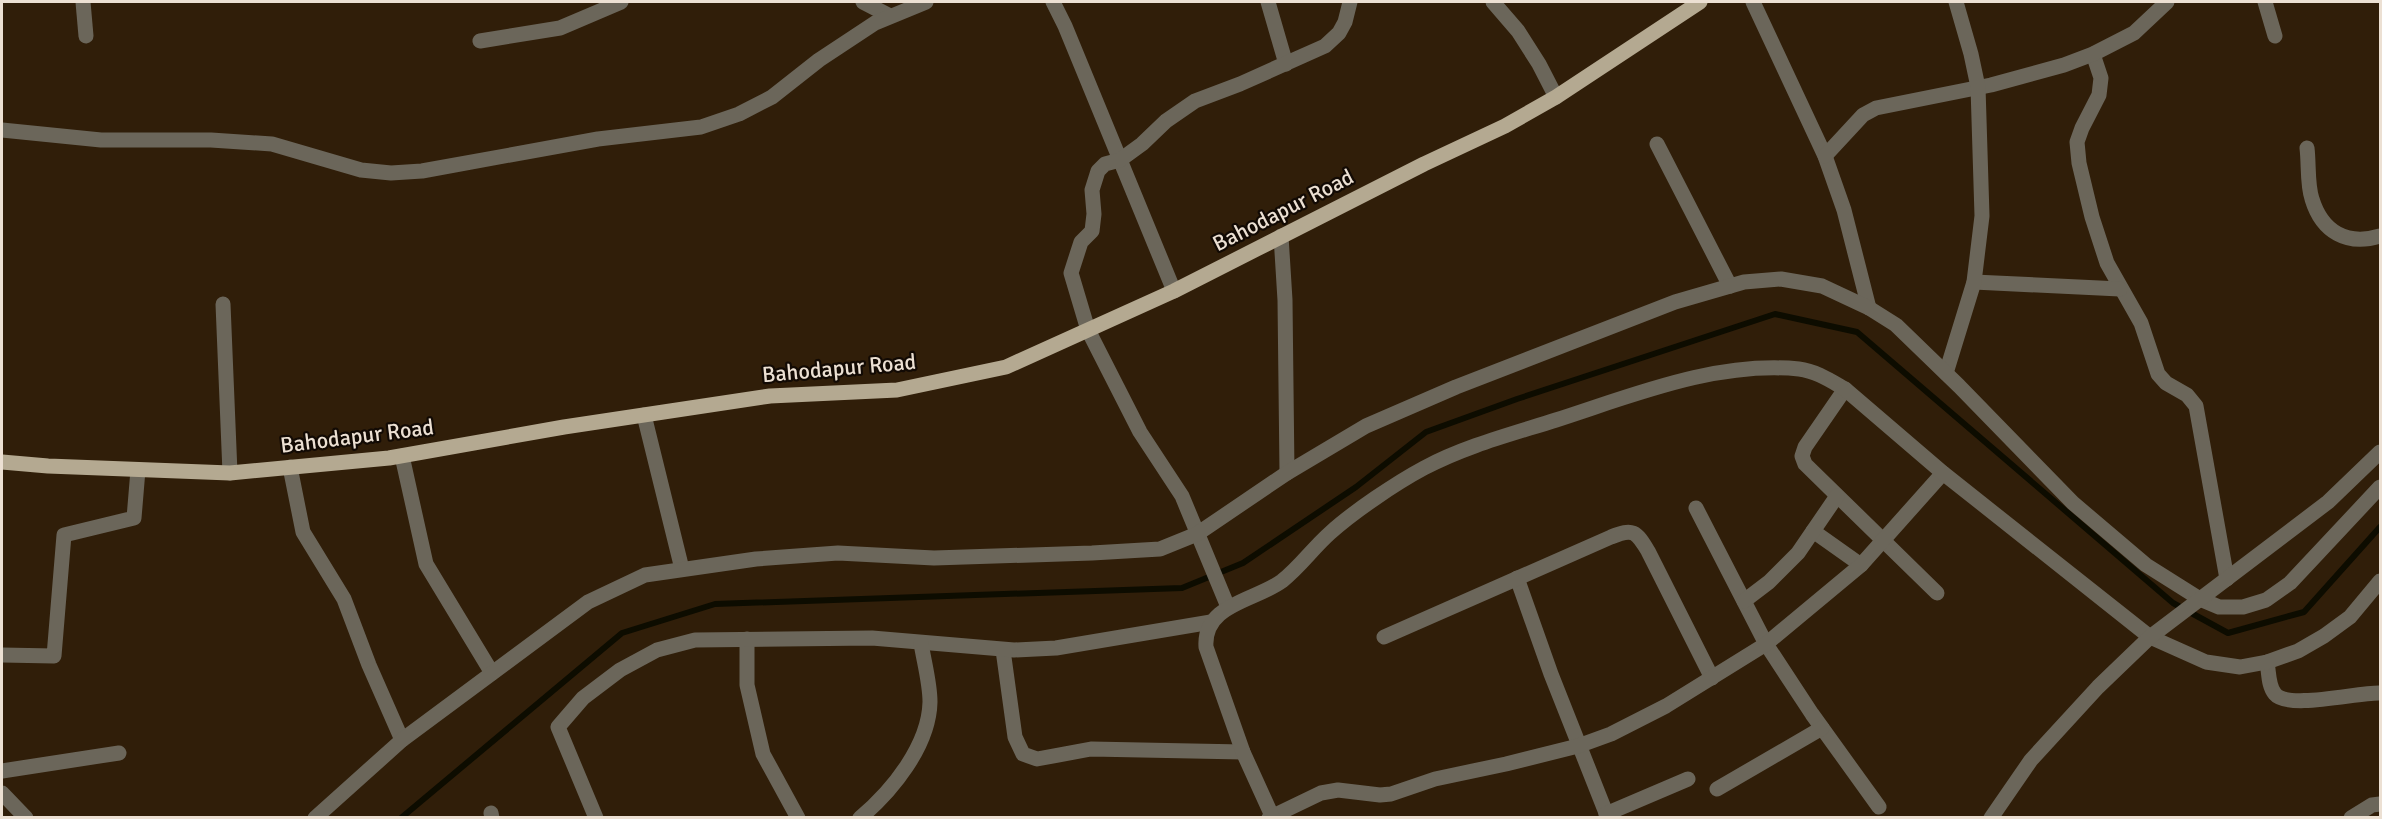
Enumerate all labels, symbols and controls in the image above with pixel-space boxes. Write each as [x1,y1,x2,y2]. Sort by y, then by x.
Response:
street label: Bahodapur Road [1208,163,1358,257]
street label: Bahodapur Road [761,348,917,388]
street label: Bahodapur Road [279,413,435,459]

